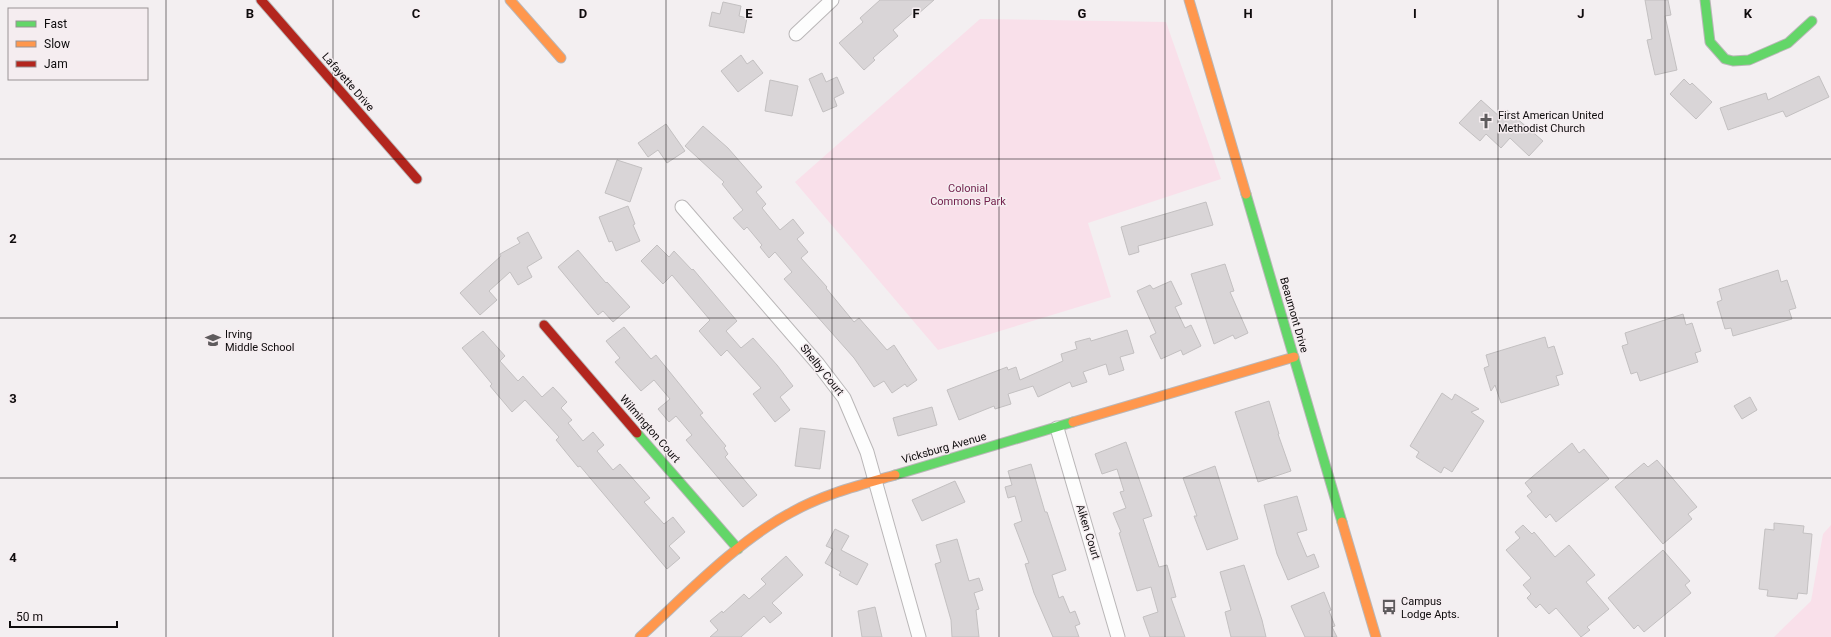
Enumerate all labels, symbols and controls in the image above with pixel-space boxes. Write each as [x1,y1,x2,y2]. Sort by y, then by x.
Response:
text: B [246,6,254,21]
text: C [412,6,421,21]
text: D [579,6,587,21]
text: E [745,6,753,21]
text: F [912,6,920,21]
text: G [1078,6,1087,21]
text: H [1243,6,1253,21]
text: I [1413,6,1417,21]
text: J [1577,6,1585,21]
text: K [1744,6,1753,21]
legend [8,8,148,80]
text: Fast [44,17,67,31]
text: Slow [44,37,70,51]
street label: Lafayette Drive [319,50,377,114]
text: Jam [44,57,68,71]
place label: First American United Methodist Church [1498,109,1604,135]
church icon: First American United Methodist Church [1477,112,1495,130]
park label: Colonial Commons Park [930,182,1006,208]
text: 2 [9,231,17,246]
street label: Beaumont Drive [1277,276,1311,354]
place label: Irving Middle School [225,328,295,354]
school or university icon: Irving Middle School [204,331,222,349]
street label: Shelby Court [797,342,847,399]
text: 3 [9,391,17,406]
street label: Wilmington Court [617,393,683,466]
street label: Vicksburg Avenue [900,430,988,466]
street label: Aiken Court [1073,503,1103,562]
text: 4 [9,550,17,565]
place label: Campus Lodge Apts. [1401,595,1460,621]
bus stop icon: Campus Lodge Apts. [1380,598,1398,616]
scale bar [10,603,117,629]
text: 50 m [16,610,43,624]

